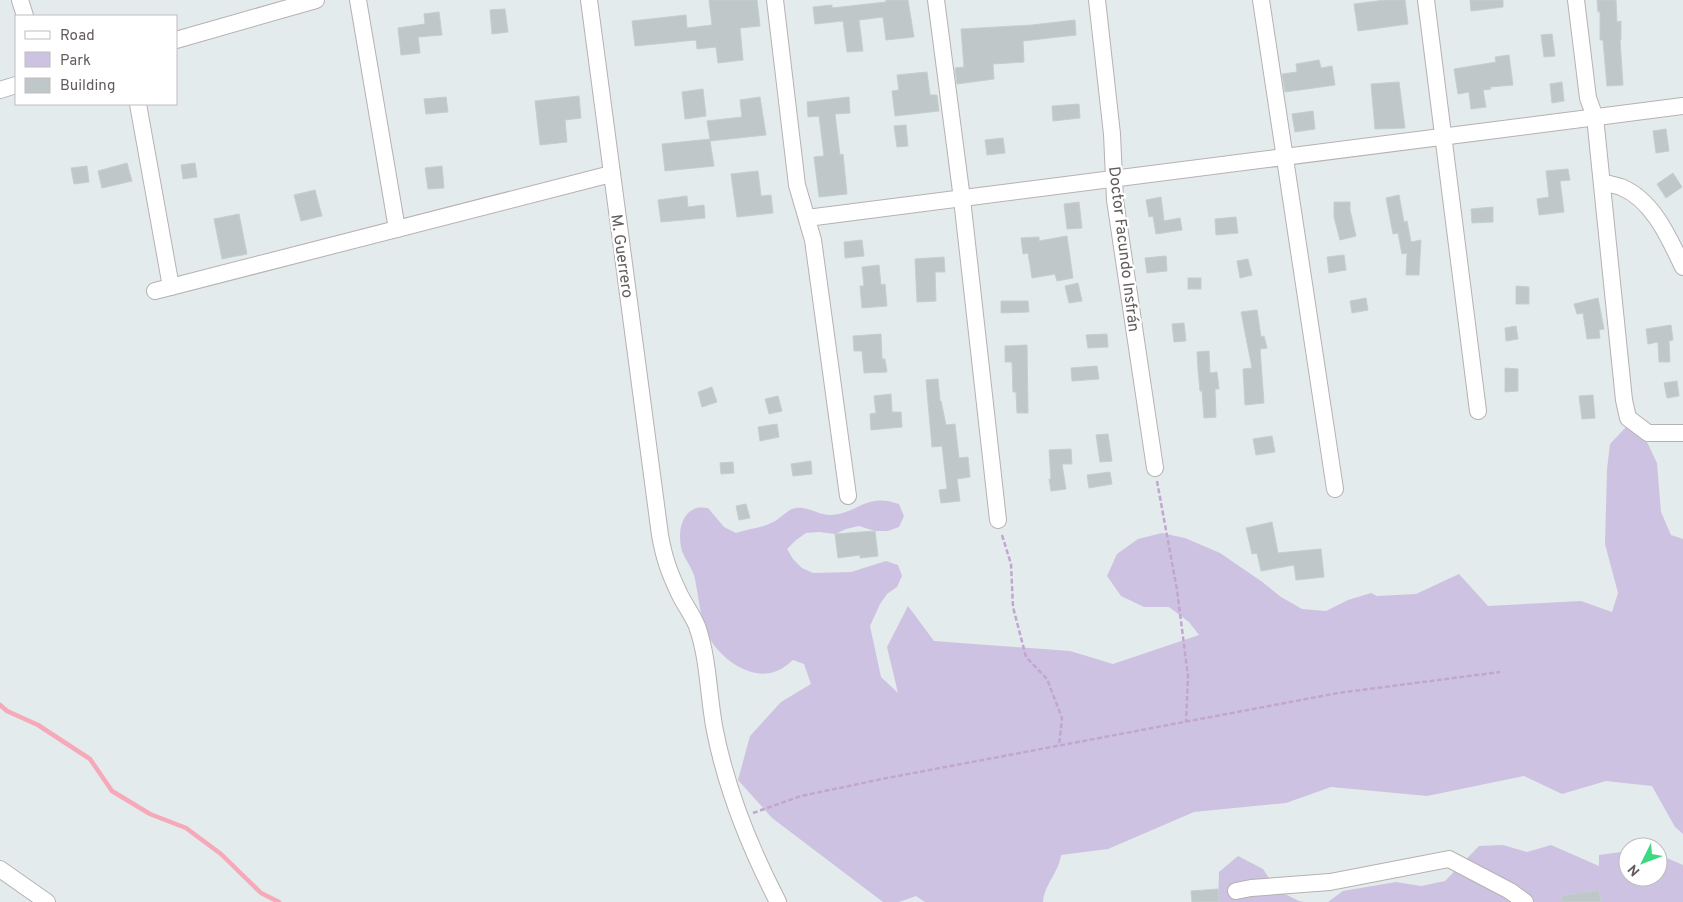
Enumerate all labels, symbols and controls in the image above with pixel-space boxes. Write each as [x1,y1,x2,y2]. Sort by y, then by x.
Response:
legend [15,15,178,105]
text: Road [60,27,95,46]
text: Park [60,52,91,71]
text: Building [60,77,115,96]
street label: Doctor Facundo Insfrán [1103,165,1143,333]
street label: M. Guerrero [605,213,637,299]
north arrow [1618,837,1668,887]
text: N [1625,860,1644,879]

